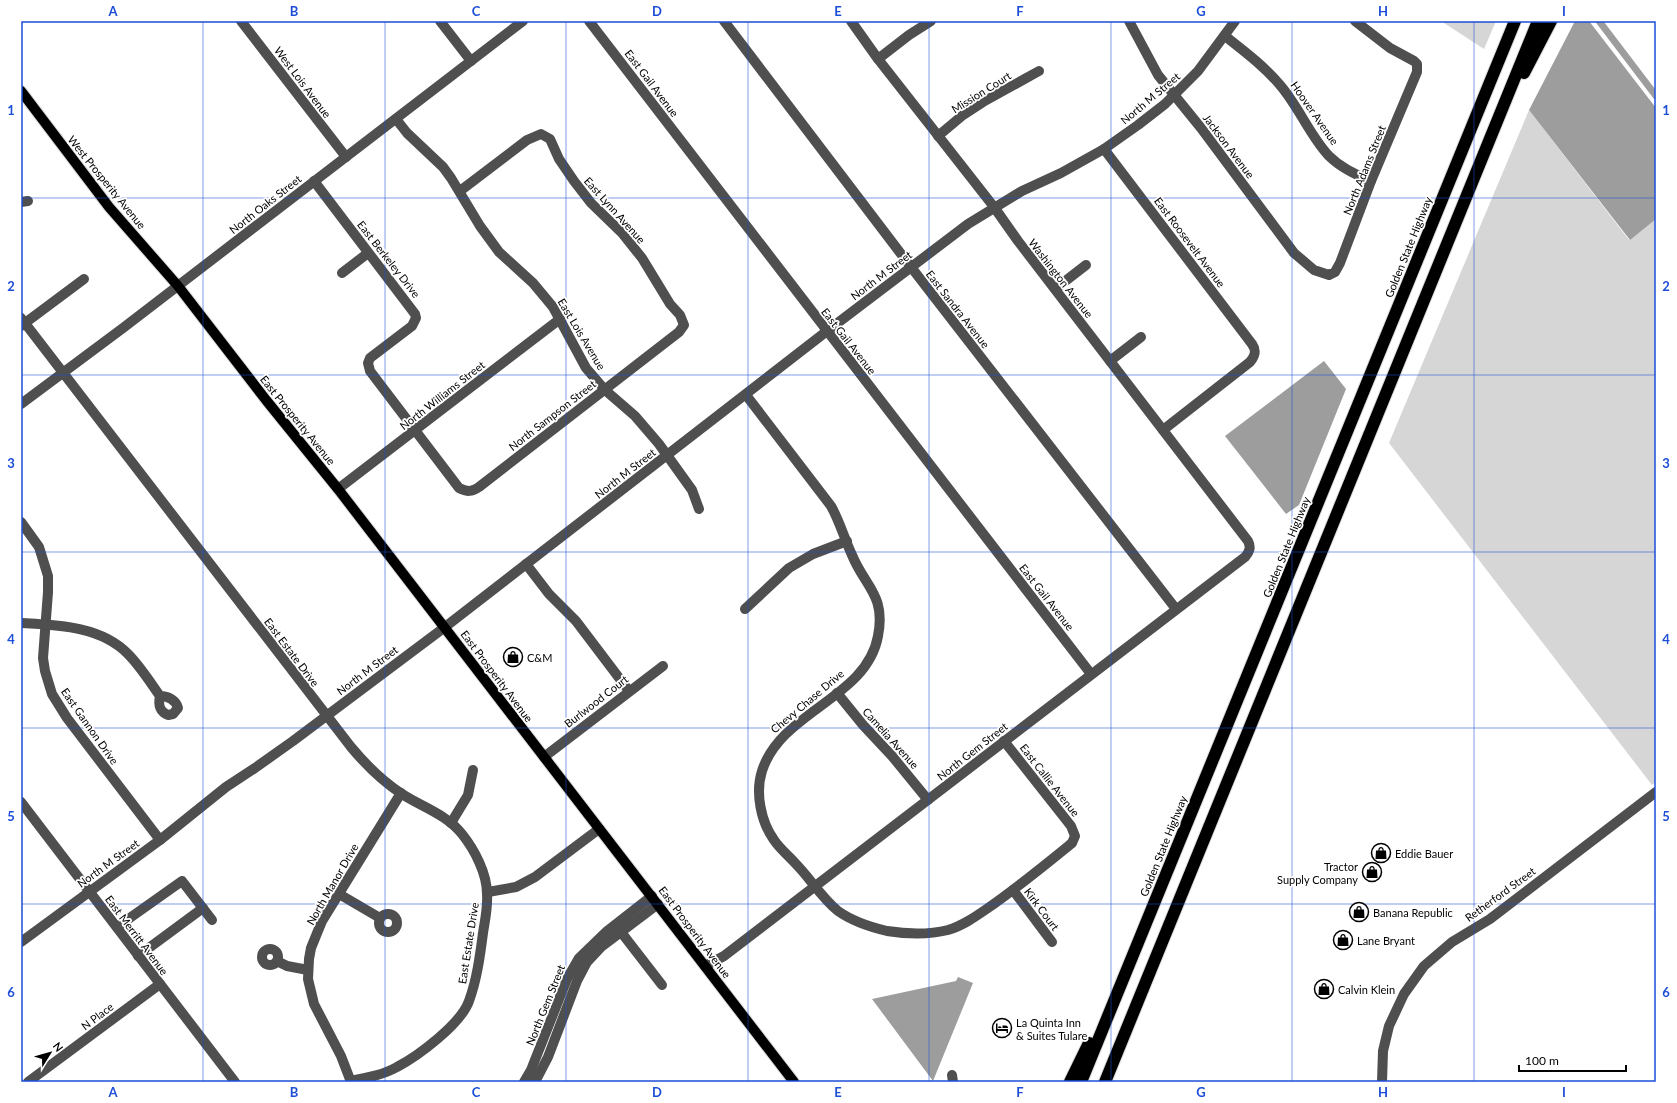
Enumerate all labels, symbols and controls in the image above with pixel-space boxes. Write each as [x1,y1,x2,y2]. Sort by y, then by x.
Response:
text: A [107,3,118,19]
text: B [290,3,299,19]
text: C [472,3,481,19]
text: D [652,3,662,19]
text: E [834,3,842,19]
text: F [1016,3,1024,19]
text: G [1196,3,1206,19]
text: H [1378,3,1388,19]
text: I [1562,3,1566,19]
street label: West Lois Avenue [272,44,334,120]
street label: East Gail Avenue [622,47,682,119]
street label: Mission Court [949,69,1013,115]
street label: North M Street [1118,69,1182,127]
street label: Hoover Avenue [1288,79,1342,147]
text: 1 [7,102,15,118]
text: 1 [1662,102,1670,118]
street label: Jackson Avenue [1201,111,1257,181]
street label: North Adams Street [1340,123,1388,217]
street label: West Prosperity Avenue [65,133,149,231]
street label: North Oaks Street [226,172,304,236]
street label: East Lynn Avenue [582,174,648,246]
street label: East Roosevelt Avenue [1152,194,1228,290]
street label: Golden State Highway [1382,194,1434,299]
street label: East Berkeley Drive [355,218,423,300]
street label: Washington Avenue [1026,236,1096,320]
street label: North M Street [848,248,914,302]
street label: East Sandra Avenue [924,267,993,351]
text: 2 [7,278,15,294]
text: 2 [1662,278,1670,294]
street label: East Lois Avenue [556,296,609,372]
street label: East Gail Avenue [819,305,879,377]
street label: North Williams Street [397,358,487,432]
street label: East Prosperity Avenue [258,373,338,468]
street label: North Sampson Street [506,377,598,453]
street label: North M Street [592,445,658,501]
text: 3 [7,455,15,471]
text: 3 [1662,455,1670,471]
street label: Golden State Highway [1260,494,1312,599]
street label: East Gail Avenue [1017,561,1077,633]
street label: East Estate Drive [262,615,322,689]
street label: East Prosperity Avenue [458,628,536,725]
text: 4 [7,631,15,647]
text: 4 [1662,631,1670,647]
street label: North M Street [334,643,400,697]
shop icon: C&M [502,646,524,668]
place label: C&M [527,651,552,664]
street label: Chevy Chase Drive [768,666,846,735]
street label: Burlwood Court [562,672,630,730]
street label: East Gannon Drive [59,685,121,767]
street label: Camelia Avenue [860,705,922,771]
street label: North Gem Street [934,719,1010,783]
street label: East Callie Avenue [1018,741,1083,819]
street label: Golden State Highway [1137,793,1189,898]
text: 5 [7,808,15,824]
text: 5 [1662,808,1670,824]
street label: North M Street [74,836,142,890]
street label: North Manor Drive [303,841,361,927]
shop icon: Eddie Bauer [1370,842,1392,864]
place label: Eddie Bauer [1395,847,1453,860]
place label: Tractor Supply Company [1277,860,1358,886]
shop icon: Tractor Supply Company [1361,861,1383,883]
street label: Retherford Street [1462,864,1538,924]
street label: East Prosperity Avenue [656,884,734,981]
street label: Kirk Court [1022,885,1062,933]
street label: East Merritt Avenue [103,893,171,977]
street label: East Estate Drive [455,901,481,985]
shop icon: Banana Republic [1348,901,1370,923]
place label: Banana Republic [1373,906,1453,919]
shop icon: Lane Bryant [1332,929,1354,951]
place label: Lane Bryant [1357,934,1415,947]
street label: North Gem Street [523,963,567,1047]
shop icon: Calvin Klein [1313,978,1335,1000]
place label: Calvin Klein [1338,983,1395,996]
text: 6 [7,984,15,1000]
text: 6 [1662,984,1670,1000]
street label: N Place [78,1000,116,1032]
place label: La Quinta Inn & Suites Tulare [1016,1016,1088,1042]
hotel icon: La Quinta Inn & Suites Tulare [991,1017,1013,1039]
north arrow [30,1033,70,1073]
text: N [51,1039,66,1054]
scale bar [1519,1047,1626,1073]
text: 100 m [1525,1053,1559,1068]
text: A [107,1084,118,1100]
text: B [290,1084,299,1100]
text: C [472,1084,481,1100]
text: D [652,1084,662,1100]
text: E [834,1084,842,1100]
text: F [1016,1084,1024,1100]
text: G [1196,1084,1206,1100]
text: H [1378,1084,1388,1100]
text: I [1562,1084,1566,1100]

